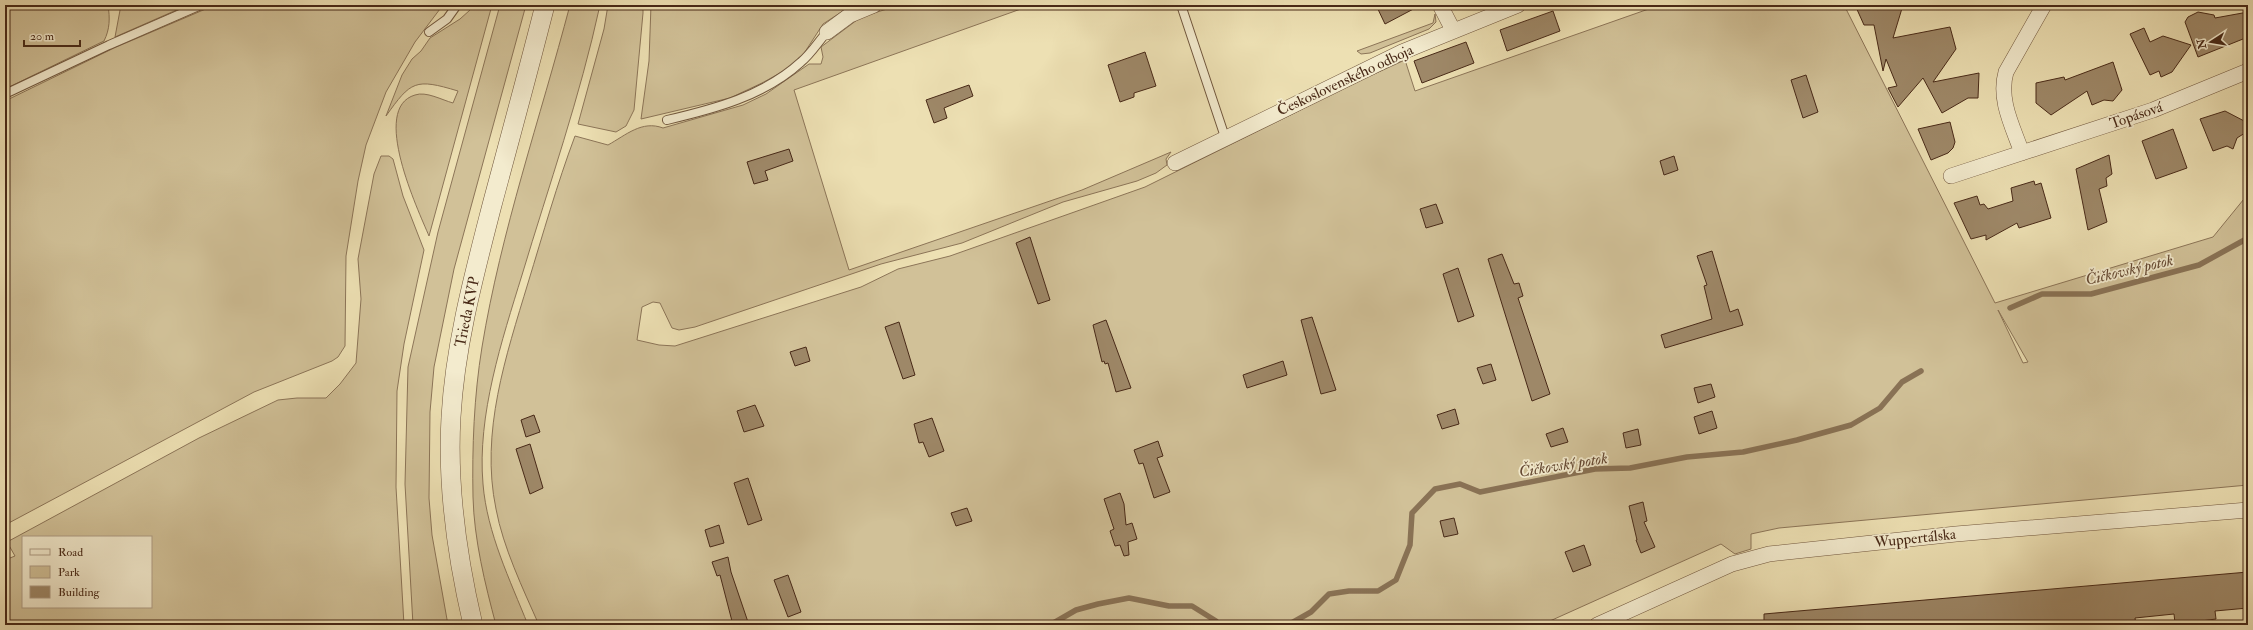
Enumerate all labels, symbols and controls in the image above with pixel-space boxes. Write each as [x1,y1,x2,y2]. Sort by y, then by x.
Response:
scale bar [24,22,80,48]
north arrow [2191,22,2231,62]
text: 20 m [30,29,55,44]
text: N [2194,37,2209,51]
street label: Československého odboja [1273,38,1417,120]
street label: Topásová [2107,97,2166,134]
water label: Čičkovský potok [2083,250,2176,290]
street label: Trieda KVP [451,275,484,349]
water label: Čičkovský potok [1517,448,1609,482]
street label: Wuppertálska [1872,525,1958,553]
legend [22,536,152,608]
text: Road [58,545,83,560]
text: Park [58,565,80,580]
text: Building [58,585,101,600]

